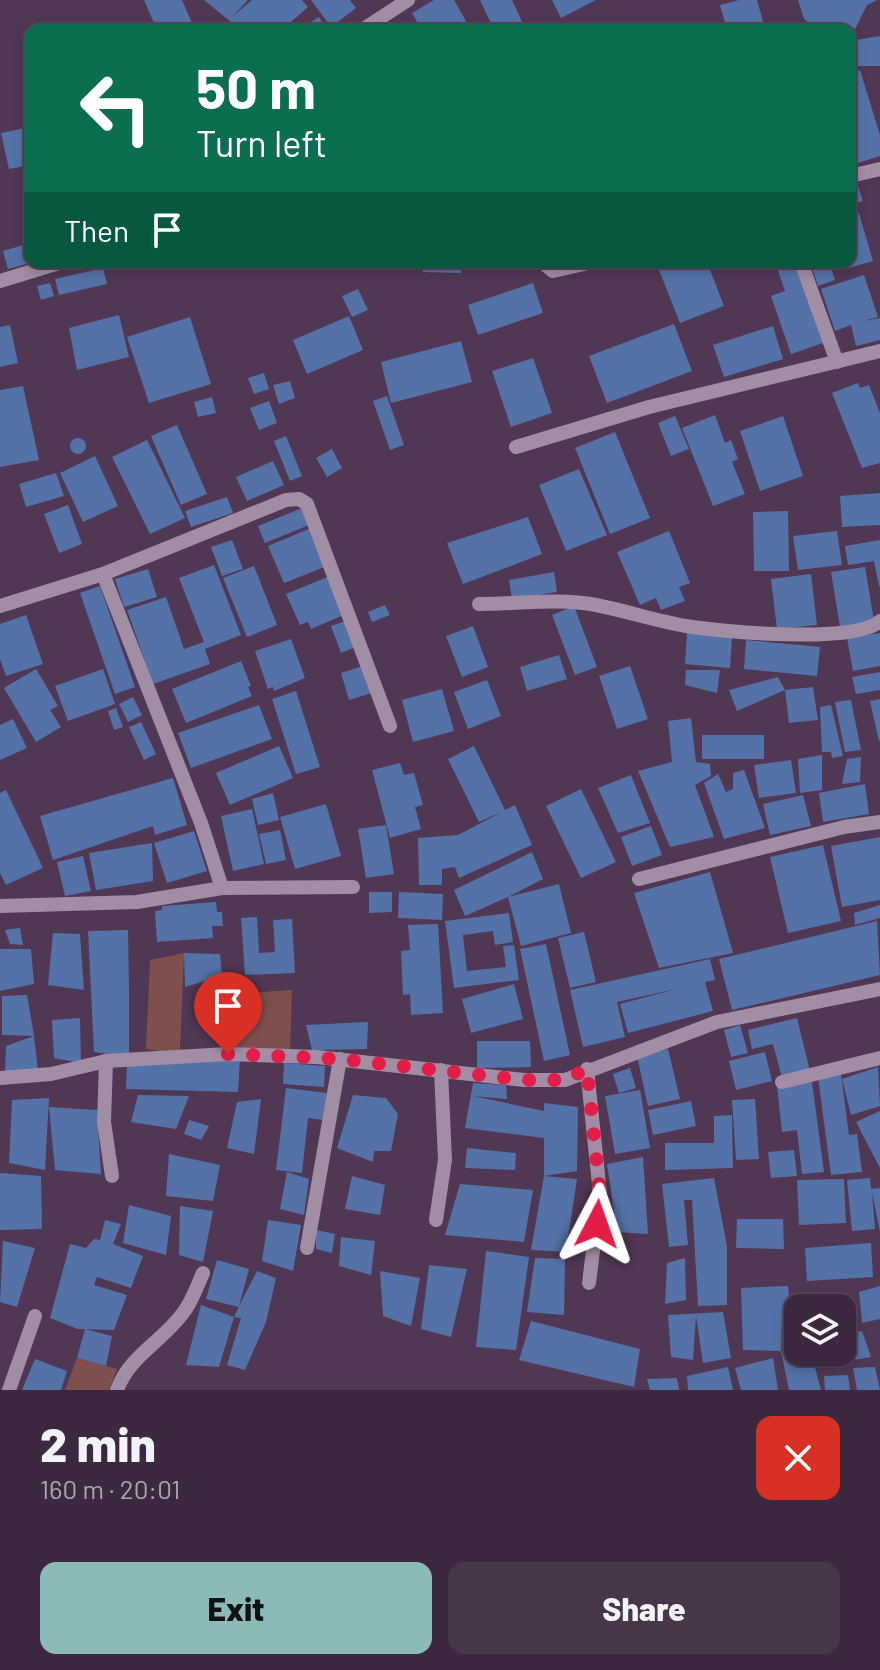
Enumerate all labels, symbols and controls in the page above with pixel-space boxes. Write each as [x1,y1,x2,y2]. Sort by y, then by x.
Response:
text: 50 m [196,53,316,120]
icon: left [64,56,168,160]
text: Turn left [196,121,327,164]
icon: arrive [145,208,189,252]
text: Then [64,212,129,248]
pin [194,972,262,1054]
icon: arrive [206,984,250,1028]
position arrow [555,1182,639,1266]
map controls [784,1294,856,1366]
button: layers [784,1294,856,1366]
text: 2 min [40,1414,156,1472]
button: close [756,1416,840,1500]
text: 160 m · 20:01 [40,1473,180,1504]
button: Exit [40,1562,432,1654]
button: Share [448,1562,840,1654]

